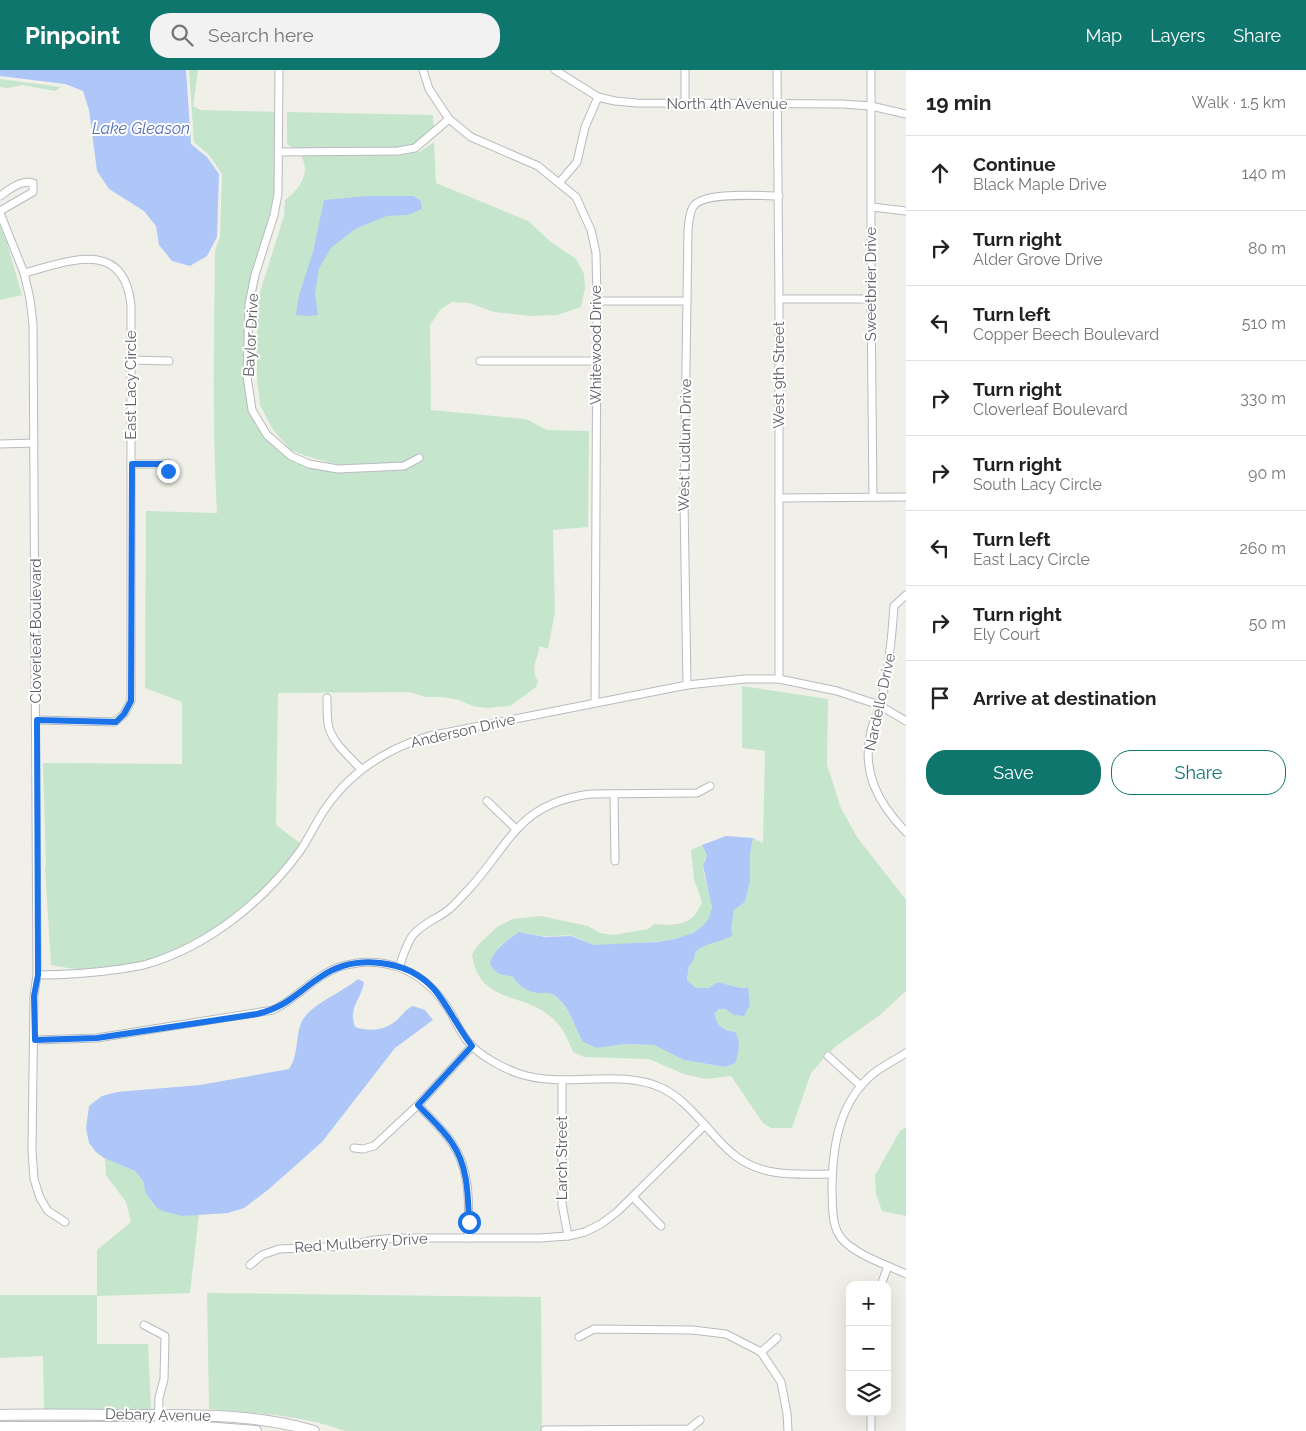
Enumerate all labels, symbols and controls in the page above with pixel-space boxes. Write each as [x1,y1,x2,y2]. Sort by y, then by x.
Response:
search box [150,13,500,58]
text: Pinpoint [25,21,120,50]
icon: search [168,21,196,49]
text: Search here [208,24,314,46]
text: Map [1086,25,1122,46]
text: Layers [1150,25,1205,46]
text: Share [1233,25,1281,46]
text: 19 min [926,90,991,115]
text: Walk · 1.5 km [1192,93,1286,112]
street label: North 4th Avenue [666,95,788,113]
water label: Lake Gleason [92,119,190,138]
text: Continue [973,153,1056,175]
icon: ahead [926,159,954,187]
text: 140 m [1242,164,1286,183]
text: Black Maple Drive [973,175,1107,194]
street label: Sweetbrier Drive [862,227,880,341]
text: Turn right [973,228,1062,250]
icon: right [926,234,954,262]
text: 80 m [1248,239,1286,258]
text: Alder Grove Drive [973,250,1103,269]
street label: Whitewood Drive [587,285,605,405]
street label: Baylor Drive [240,293,262,377]
text: Turn left [973,303,1050,325]
icon: left [926,309,954,337]
text: 510 m [1242,314,1286,333]
street label: West 9th Street [770,321,788,429]
text: Copper Beech Boulevard [973,325,1159,344]
street label: East Lacy Circle [122,330,140,440]
street label: West Ludlum Drive [675,378,695,512]
text: Turn right [973,378,1062,400]
icon: right [926,384,954,412]
text: 330 m [1240,389,1286,408]
text: Cloverleaf Boulevard [973,400,1128,419]
text: Turn right [973,453,1062,475]
icon: right [926,459,954,487]
route end [157,460,180,483]
text: 90 m [1248,464,1286,483]
text: South Lacy Circle [973,475,1102,494]
text: Turn left [973,528,1050,550]
icon: left [926,534,954,562]
text: 260 m [1239,539,1286,558]
text: East Lacy Circle [973,550,1090,569]
street label: Cloverleaf Boulevard [27,558,45,704]
text: Turn right [973,603,1062,625]
icon: right [926,609,954,637]
text: 50 m [1249,614,1286,633]
text: Ely Court [973,625,1040,644]
street label: Nardello Drive [861,651,899,753]
icon: arrive [926,684,954,712]
text: Arrive at destination [973,687,1157,709]
street label: Anderson Drive [409,710,517,752]
button: Save [926,750,1101,795]
button: Share [1111,750,1286,795]
street label: Larch Street [553,1116,571,1200]
route start [458,1211,481,1234]
street label: Red Mulberry Drive [294,1229,428,1257]
map controls [846,1281,891,1416]
button: + [846,1281,891,1326]
button: − [846,1326,891,1371]
button: layers [846,1371,891,1416]
street label: Debary Avenue [105,1405,211,1425]

